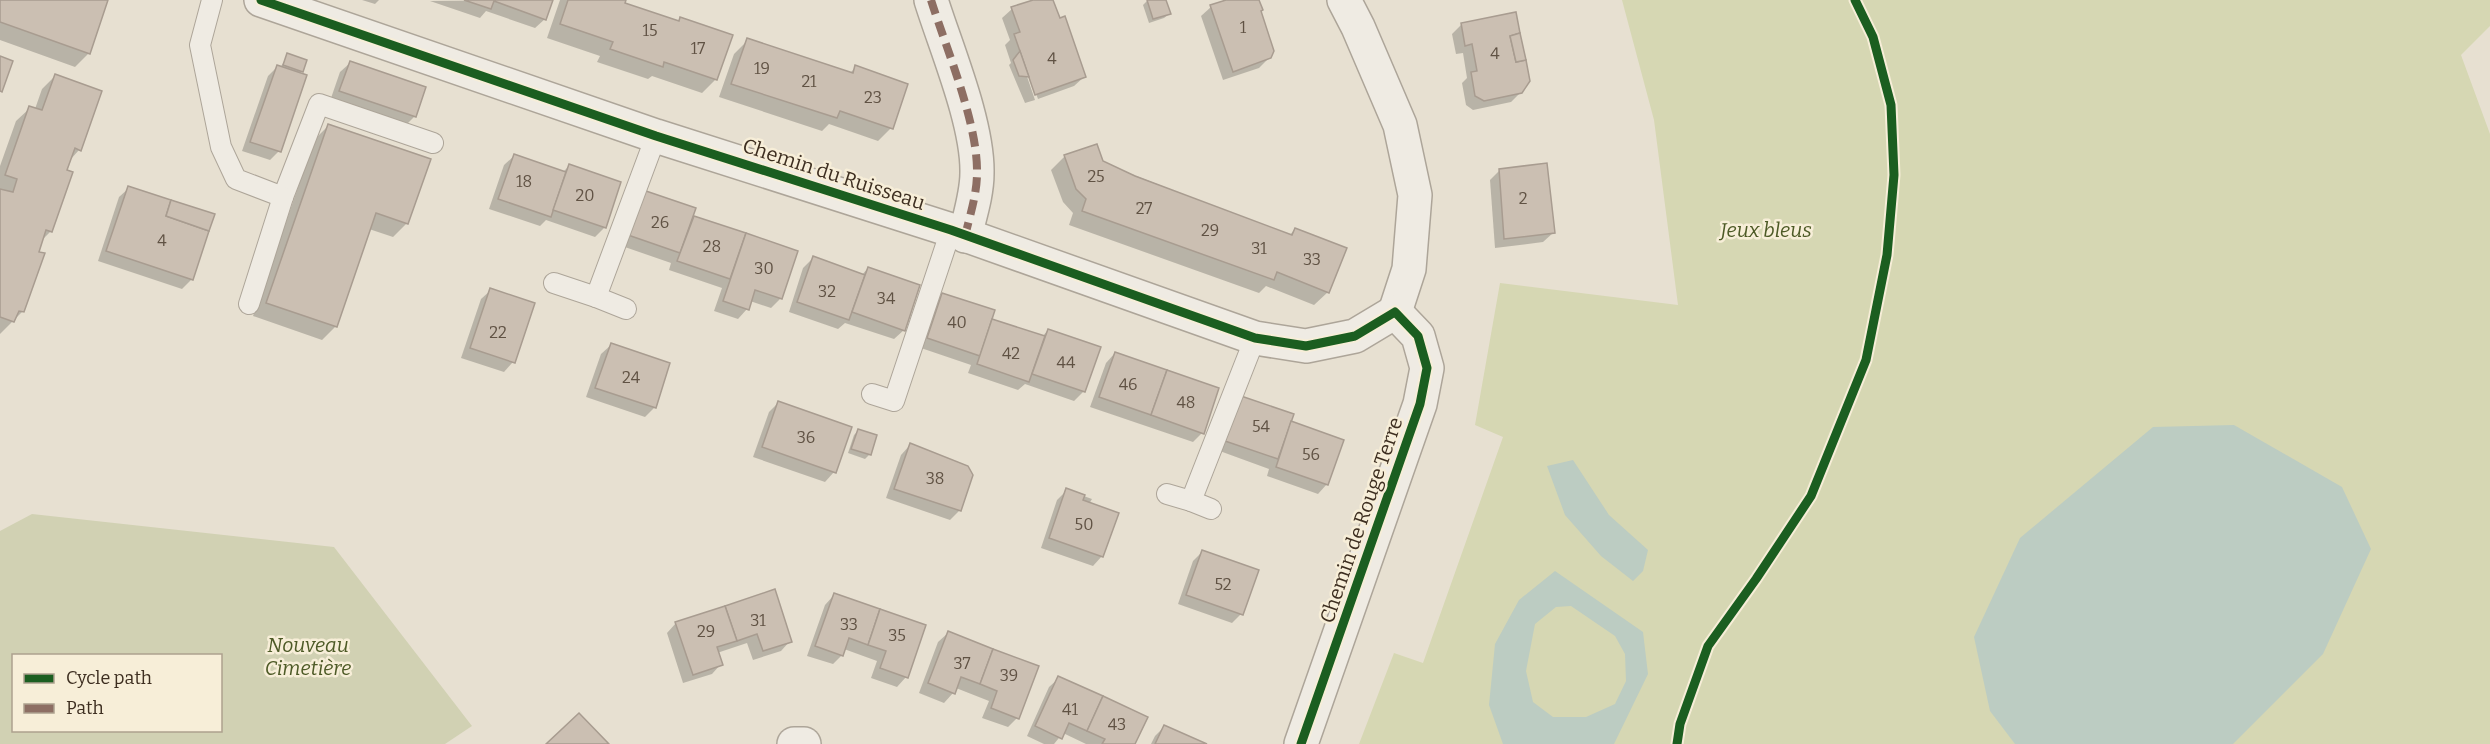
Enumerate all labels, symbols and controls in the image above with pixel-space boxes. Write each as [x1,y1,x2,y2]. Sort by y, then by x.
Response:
house number: 1 [1240,18,1247,37]
house number: 15 [642,21,658,40]
house number: 17 [691,39,705,58]
house number: 4 [1490,44,1500,63]
house number: 4 [1047,49,1057,68]
house number: 19 [754,59,770,78]
house number: 21 [801,72,817,91]
house number: 23 [864,88,882,107]
street label: Chemin du Ruisseau [740,133,928,215]
house number: 25 [1087,167,1105,186]
house number: 18 [516,172,532,191]
house number: 20 [576,186,594,205]
house number: 2 [1519,189,1527,208]
house number: 27 [1136,199,1152,218]
house number: 26 [651,213,669,232]
park label: Jeux bleus [1718,218,1812,242]
house number: 29 [1201,221,1219,240]
house number: 4 [157,231,167,250]
house number: 28 [703,237,721,256]
house number: 31 [1251,239,1267,258]
house number: 33 [1303,250,1321,269]
house number: 30 [754,259,774,278]
house number: 32 [818,282,836,301]
house number: 34 [877,289,896,308]
house number: 40 [947,313,967,332]
house number: 22 [489,323,507,342]
house number: 42 [1002,344,1020,363]
house number: 44 [1057,353,1076,372]
house number: 24 [622,368,641,387]
house number: 46 [1119,375,1137,394]
house number: 48 [1177,393,1195,412]
street label: Chemin de Rouge Terre [1314,414,1408,626]
house number: 54 [1252,417,1271,436]
house number: 36 [797,428,815,447]
house number: 56 [1302,445,1320,464]
house number: 38 [926,469,944,488]
house number: 50 [1075,515,1093,534]
house number: 52 [1215,575,1231,594]
house number: 31 [750,611,766,630]
house number: 33 [840,615,858,634]
house number: 29 [697,622,715,641]
house number: 35 [888,626,906,645]
park label: Nouveau Cimetière [265,633,351,680]
legend [12,654,222,732]
house number: 37 [953,654,971,673]
house number: 39 [1000,666,1018,685]
text: Cycle path [66,667,152,689]
text: Path [66,697,104,719]
house number: 41 [1062,700,1078,719]
house number: 43 [1108,715,1126,734]

